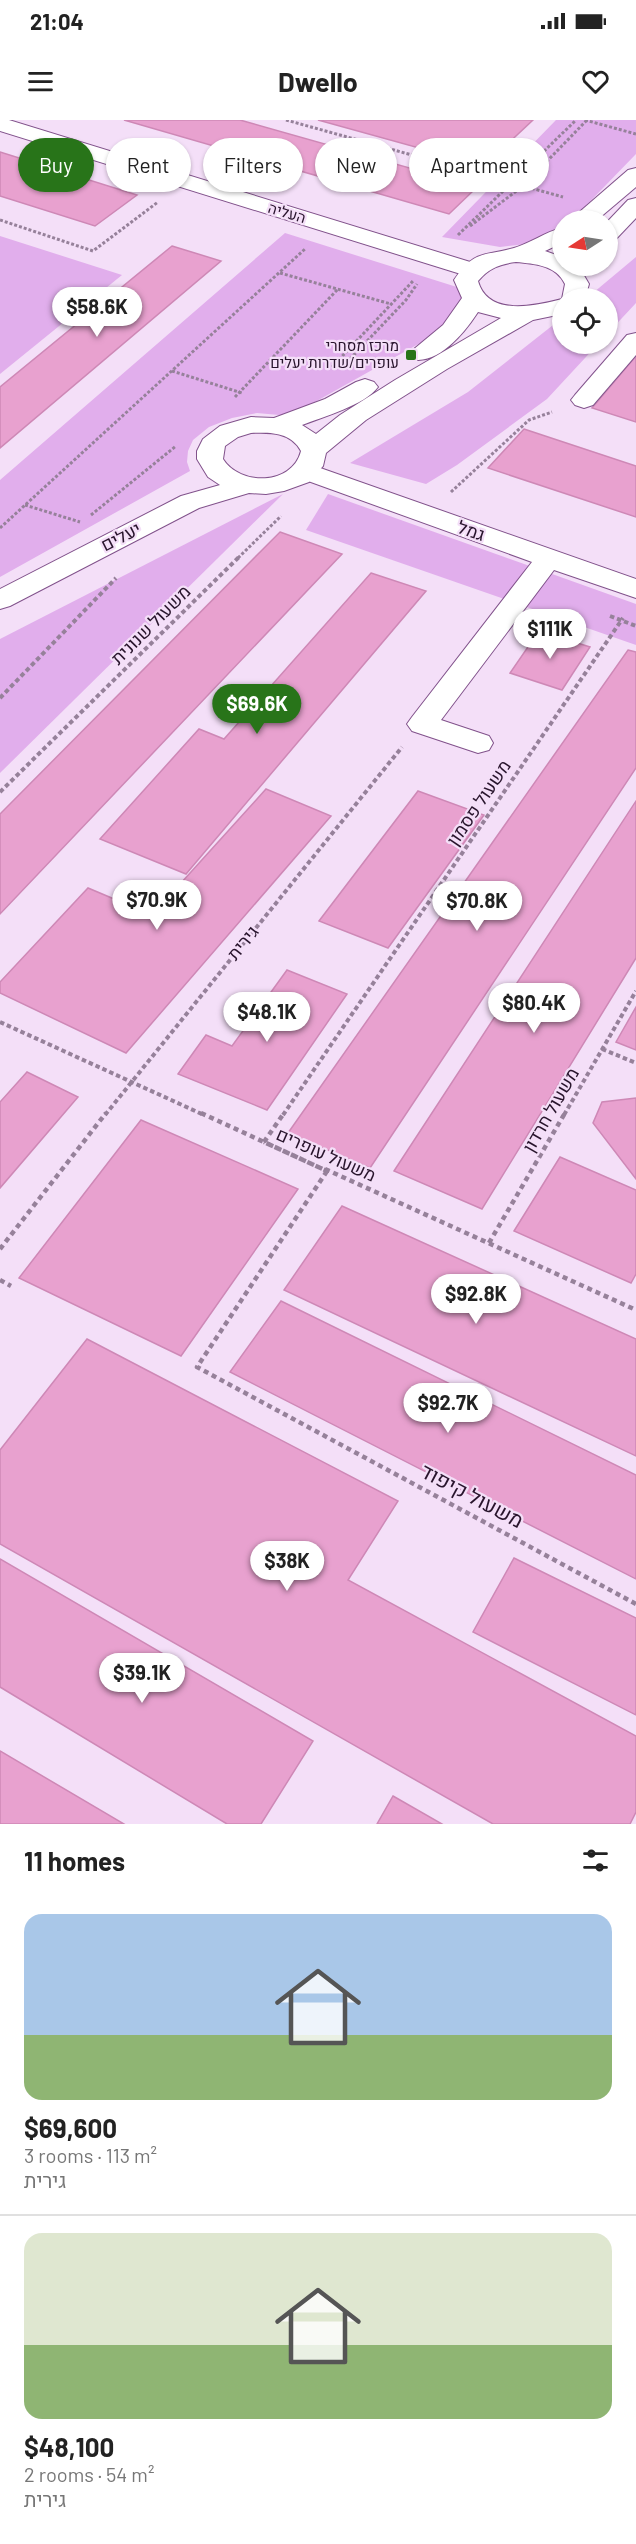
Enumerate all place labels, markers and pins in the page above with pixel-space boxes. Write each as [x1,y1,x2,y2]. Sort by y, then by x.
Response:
pin: $58.6K [48,287,146,338]
place label: מרכז מסחרי עופרים/שדרות יעלים [270,336,399,371]
marker: מרכז מסחרי עופרים/שדרות יעלים [404,348,418,362]
pin: $111K [508,609,592,660]
pin: $69.6K [208,684,306,735]
pin: $70.9K [108,880,206,931]
pin: $70.8K [428,881,526,932]
pin: $80.4K [485,983,583,1034]
pin: $48.1K [218,992,316,1043]
pin: $92.8K [427,1274,525,1325]
pin: $92.7K [399,1383,497,1434]
pin: $38K [251,1541,323,1592]
pin: $39.1K [93,1653,191,1704]

